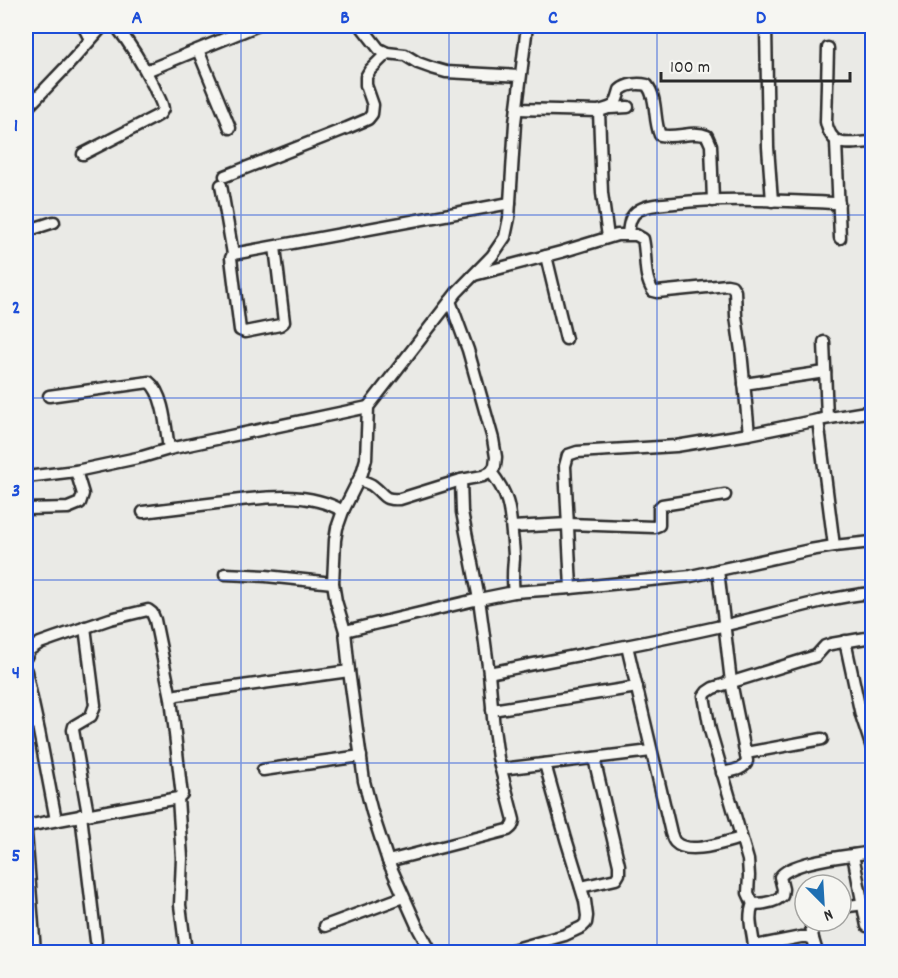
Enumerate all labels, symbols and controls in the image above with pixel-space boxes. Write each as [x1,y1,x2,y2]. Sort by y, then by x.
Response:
text: A [132,5,143,33]
text: B [340,5,350,33]
text: C [548,5,558,33]
text: D [756,5,767,33]
scale bar [661,45,850,83]
text: 100 m [670,56,710,81]
text: 1 [14,113,18,141]
text: 2 [12,295,20,323]
text: 3 [12,478,20,506]
text: 4 [12,660,20,688]
text: 5 [11,843,21,871]
north arrow [793,873,853,933]
text: N [820,902,836,927]

